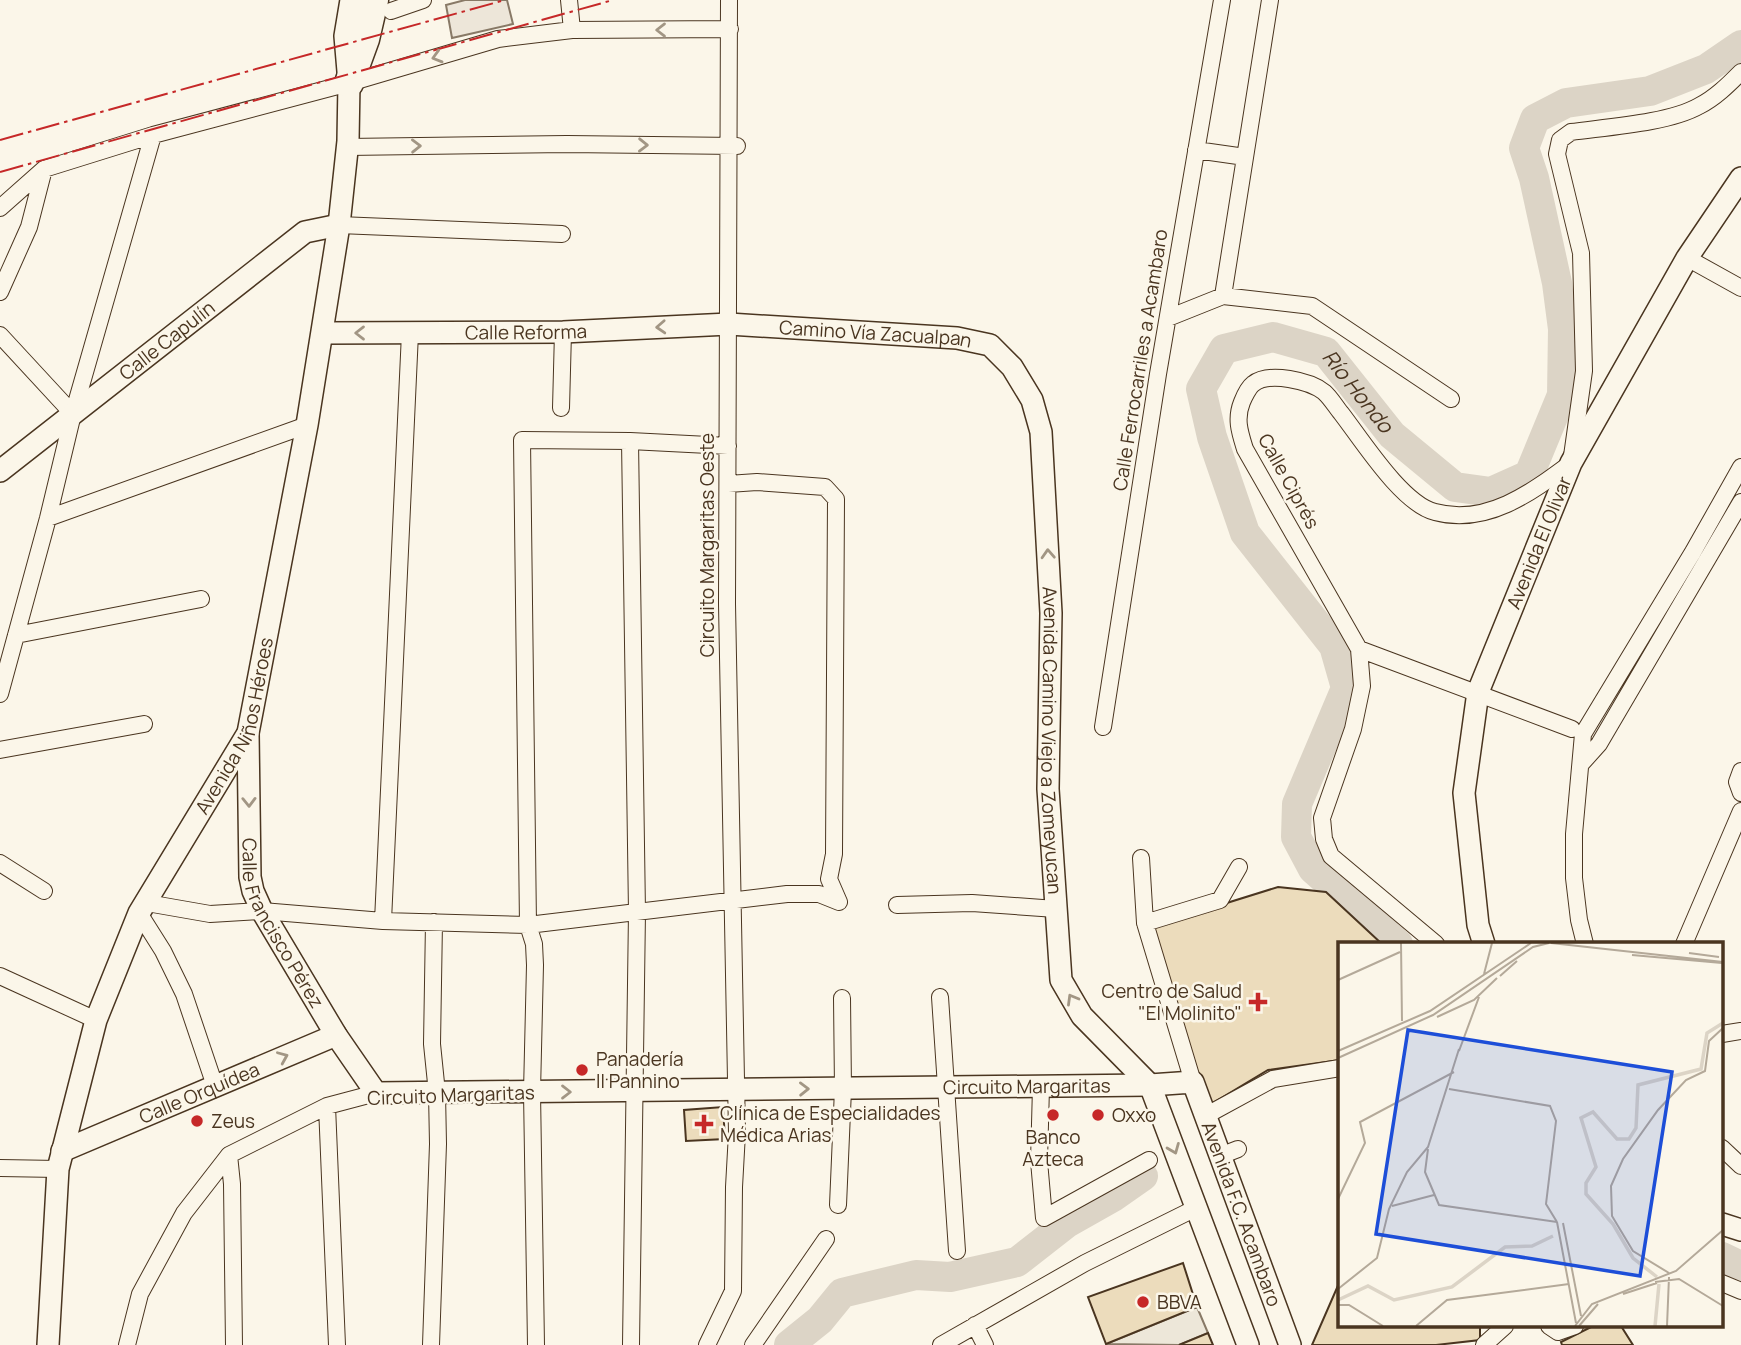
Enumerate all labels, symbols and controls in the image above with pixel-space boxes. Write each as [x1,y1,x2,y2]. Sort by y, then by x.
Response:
one-way arrow [656,22,666,38]
one-way arrow [431,48,443,63]
one-way arrow [638,137,649,153]
one-way arrow [411,138,421,154]
street label: Calle Ferrocarriles a Acambaro [1106,227,1174,493]
street label: Calle Capulín [114,295,220,386]
street label: Camino Vía Zacualpan [778,314,974,354]
street label: Calle Reforma [465,318,588,345]
one-way arrow [656,320,667,335]
one-way arrow [355,325,365,341]
water label: Río Hondo [1317,344,1401,440]
street label: Calle Ciprés [1252,429,1326,533]
street label: Circuito Margaritas Oeste [694,433,720,657]
street label: Avenida El Olivar [1500,472,1577,613]
one-way arrow [1041,548,1056,559]
street label: Avenida Camino Viejo a Zomeyucan [1035,586,1068,895]
street label: Avenida Niños Héroes [189,635,279,819]
one-way arrow [241,797,257,807]
street label: Calle Francisco Pérez [236,838,330,1013]
inset map [1338,942,1724,1328]
place label: Centro de Salud "El Molinito" [1102,978,1242,1026]
marker: Centro de Salud "El Molinito" [1248,992,1268,1012]
one-way arrow [1067,993,1080,1006]
place label: Panadería Il Pannino [596,1046,684,1094]
one-way arrow [276,1051,288,1065]
street label: Calle Orquídea [135,1056,263,1130]
marker: Panadería Il Pannino [574,1062,590,1078]
street label: Circuito Margaritas [943,1072,1111,1100]
street label: Circuito Margaritas [367,1079,535,1111]
one-way arrow [799,1082,810,1097]
one-way arrow [562,1084,572,1100]
place label: Clínica de Especialidades Médica Arias [720,1100,941,1148]
place label: Oxxo [1112,1102,1156,1128]
marker: Banco Azteca [1045,1107,1061,1123]
marker: Oxxo [1090,1107,1106,1123]
place label: Zeus [211,1108,255,1134]
marker: Zeus [189,1113,205,1129]
marker: Clínica de Especialidades Médica Arias [694,1114,714,1134]
street label: Avenida F.C. Acambaro [1196,1118,1288,1310]
place label: Banco Azteca [1022,1124,1084,1172]
one-way arrow [1166,1142,1180,1154]
place label: BBVA [1157,1289,1202,1315]
marker: BBVA [1135,1294,1151,1310]

